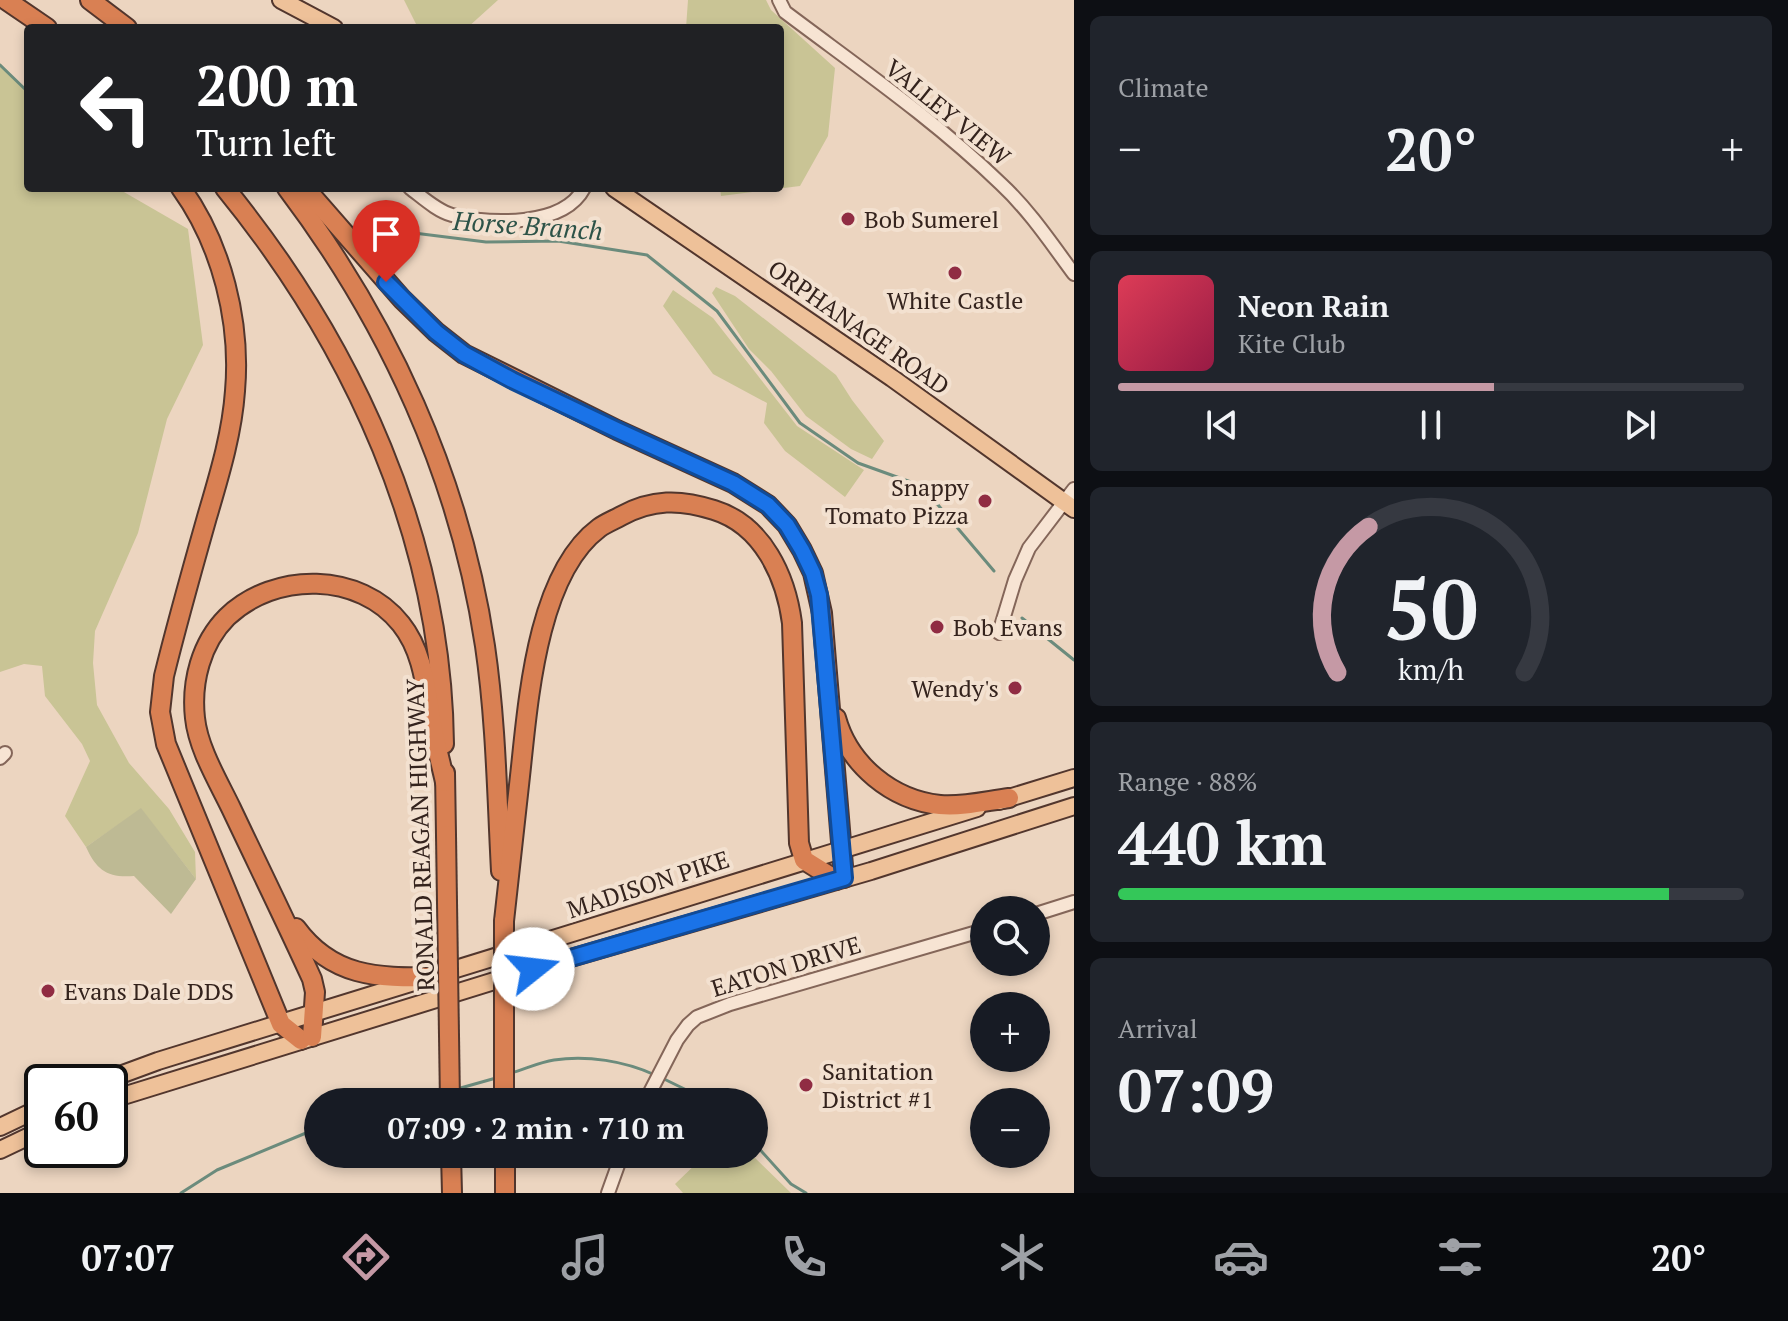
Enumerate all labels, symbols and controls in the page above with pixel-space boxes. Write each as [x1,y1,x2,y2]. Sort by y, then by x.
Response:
text: 200 m [196,48,358,122]
street label: VALLEY VIEW [879,52,1018,173]
icon: left [64,56,168,160]
text: Climate [1118,70,1209,104]
text: 20° [1385,109,1477,188]
text: Turn left [196,119,336,166]
text: − [1118,119,1141,178]
text: + [1721,119,1744,178]
pin [352,200,420,282]
water label: Horse Branch [451,203,604,247]
place label: Bob Sumerel [864,203,999,235]
marker: Bob Sumerel [839,210,857,228]
icon: arrive [364,212,408,256]
street label: ORPHANAGE ROAD [762,252,956,402]
marker: White Castle [946,264,964,282]
place label: White Castle [887,284,1023,316]
text: Neon Rain [1238,286,1389,326]
text: Kite Club [1238,326,1345,360]
icon: previous [1200,403,1244,447]
icon: pause [1409,403,1453,447]
icon: next [1618,403,1662,447]
place label: Snappy Tomato Pizza [825,471,970,531]
marker: Snappy Tomato Pizza [976,492,994,510]
text: 50 [1384,552,1478,662]
place label: Bob Evans [953,611,1063,643]
marker: Bob Evans [928,618,946,636]
text: km/h [1398,650,1464,688]
place label: Wendy's [911,672,999,704]
street label: RONALD REAGAN HIGHWAY [399,678,441,992]
marker: Wendy's [1006,679,1024,697]
text: Range · 88% [1118,764,1257,798]
text: 440 km [1118,803,1326,882]
street label: MADISON PIKE [563,843,733,925]
map controls [970,896,1050,1168]
button: search [970,896,1050,976]
position arrow [491,927,575,1011]
street label: EATON DRIVE [707,928,865,1004]
place label: Evans Dale DDS [64,975,234,1007]
marker: Evans Dale DDS [39,982,57,1000]
button: + [970,992,1050,1072]
text: Arrival [1118,1011,1198,1045]
text: 07:09 [1118,1050,1274,1129]
place label: Sanitation District #1 [822,1055,933,1115]
speed limit sign: 60 [24,1064,128,1168]
marker: Sanitation District #1 [797,1076,815,1094]
button: − [970,1088,1050,1168]
text: 07:09 · 2 min · 710 m [388,1108,684,1148]
icon: directions [338,1229,394,1285]
icon: music [557,1229,613,1285]
icon: phone [776,1229,832,1285]
icon: climate [994,1229,1050,1285]
icon: car [1213,1229,1269,1285]
icon: filters [1432,1229,1488,1285]
text: 07:07 [81,1234,175,1281]
text: 20° [1651,1234,1706,1281]

